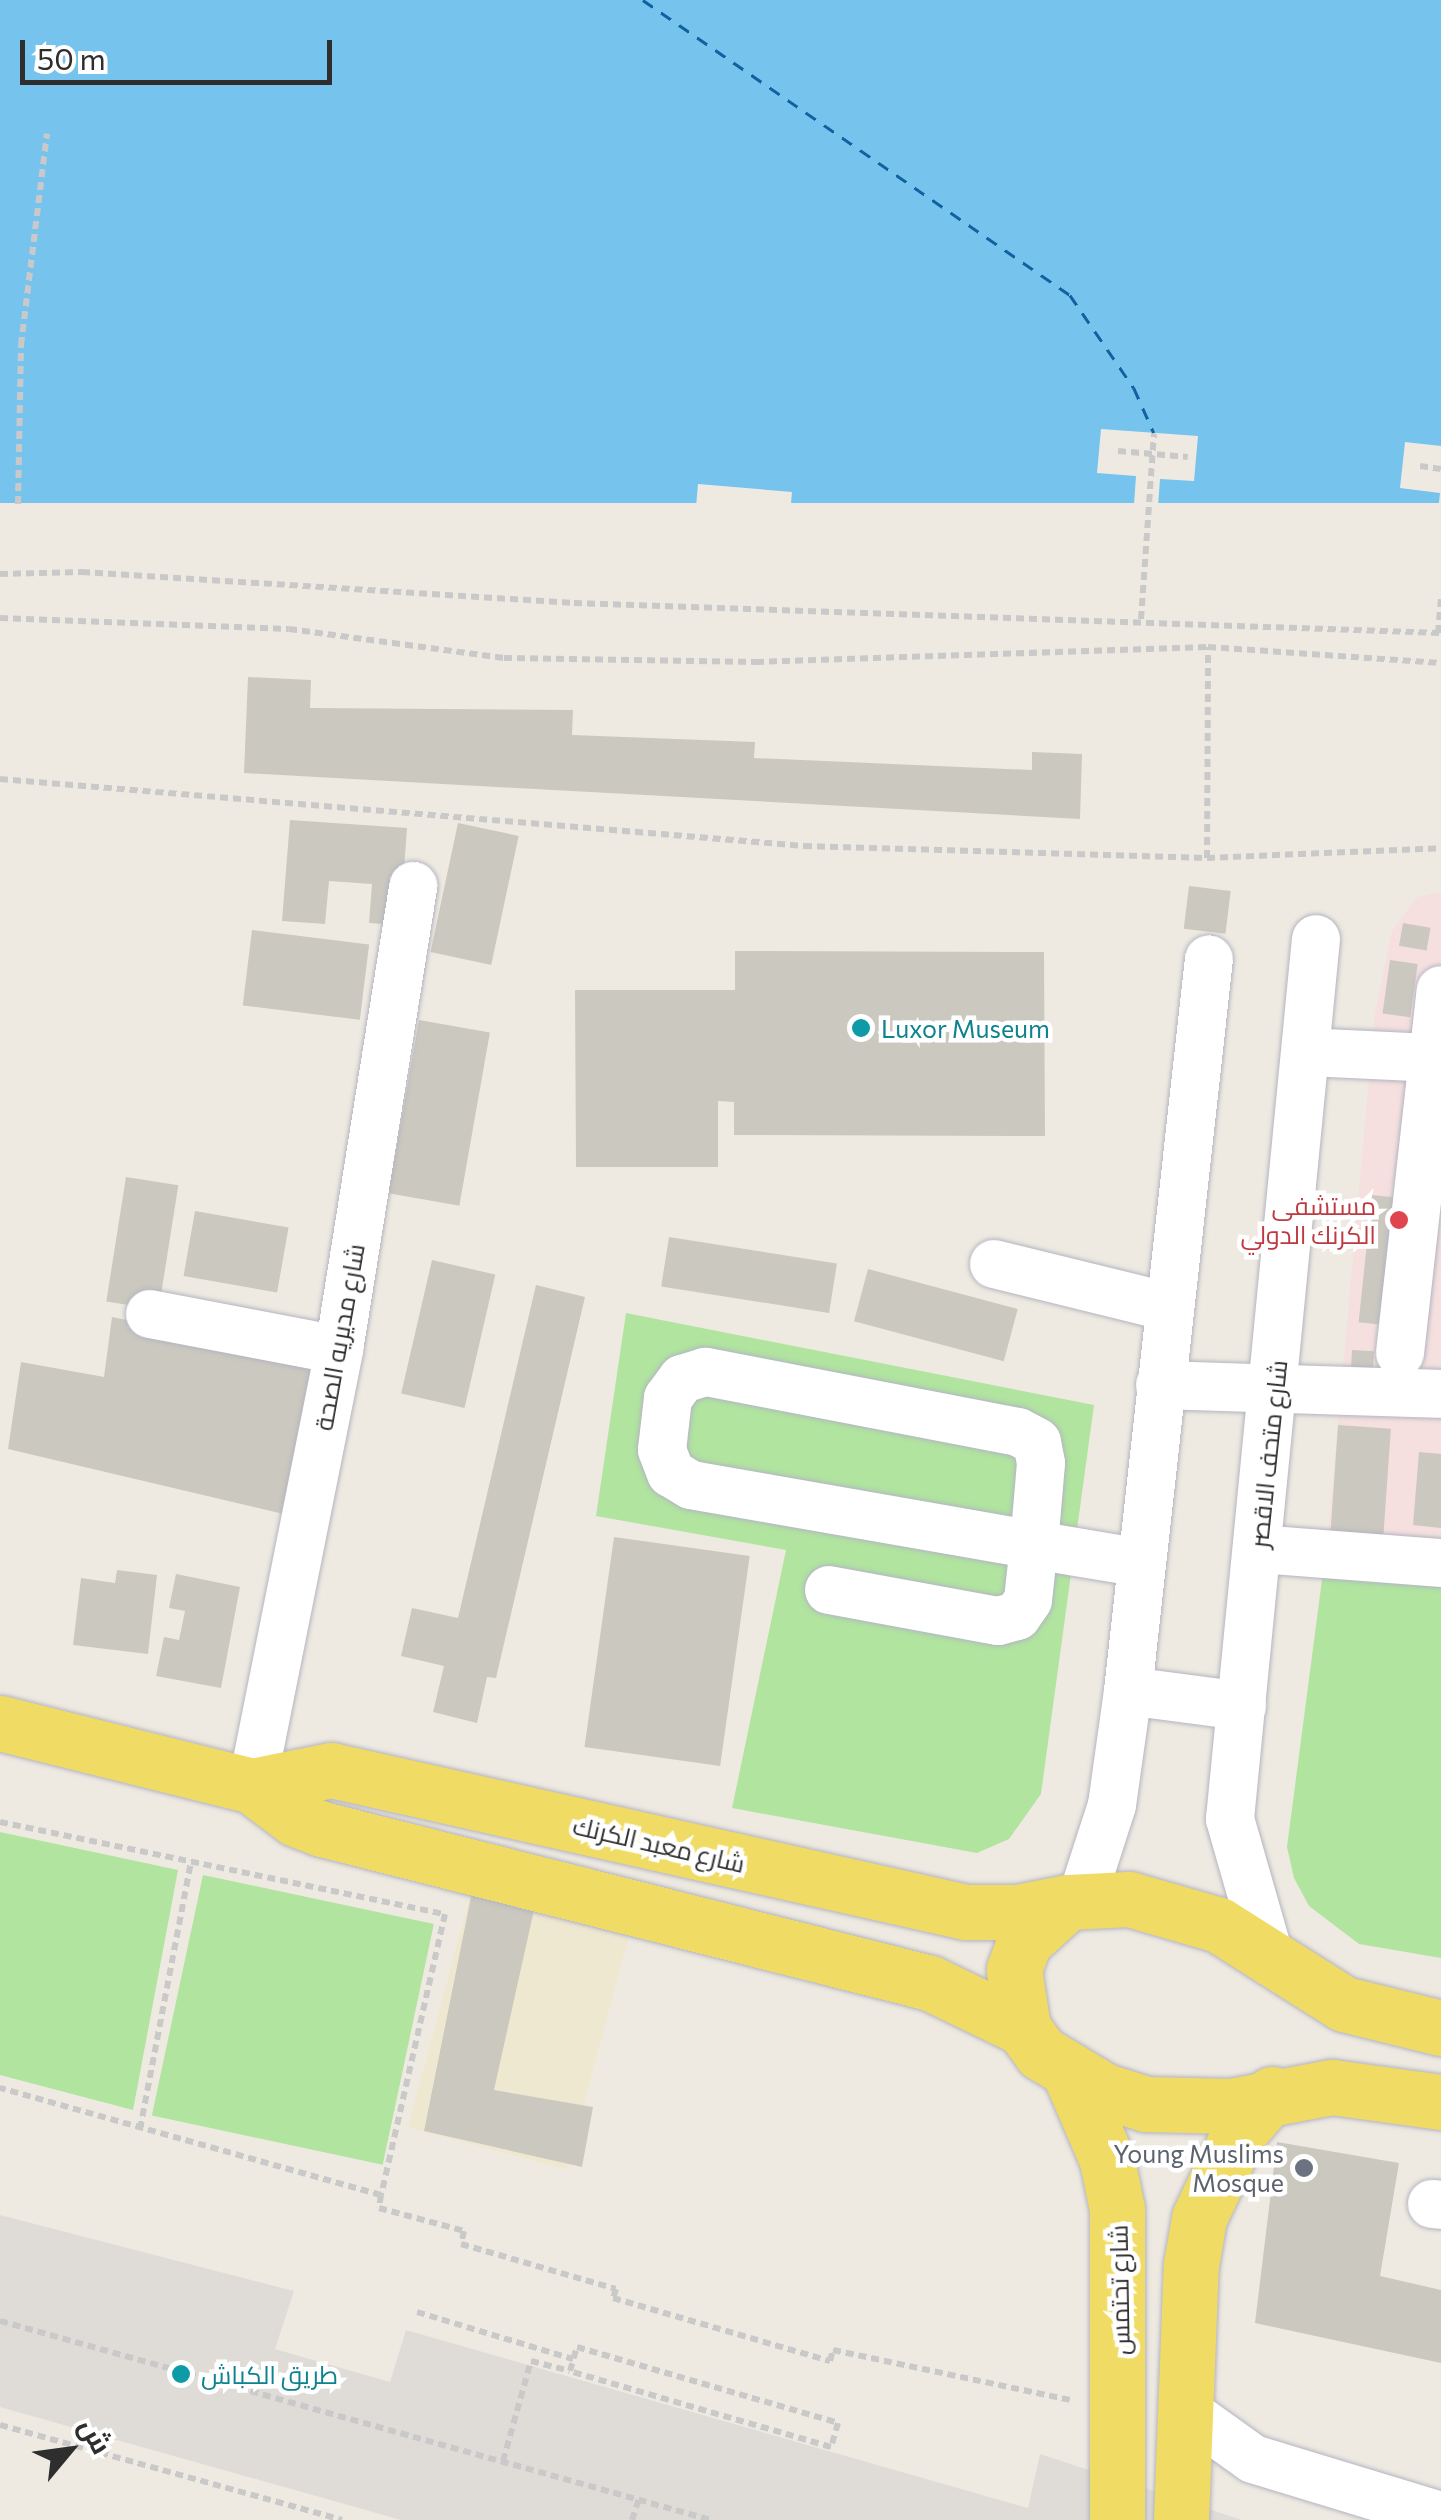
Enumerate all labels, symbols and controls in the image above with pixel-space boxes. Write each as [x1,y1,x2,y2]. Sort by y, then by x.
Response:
scale bar [25,20,338,82]
text: 50 m [37,39,106,76]
place label: Luxor Museum [881,1013,1050,1043]
marker: Luxor Museum [850,1017,872,1039]
place label: مستشفى الكرنك الدولي [1240,1191,1376,1250]
marker: مستشفى الكرنك الدولي [1386,1207,1412,1233]
street label: شارع مديريه الصحة [308,1241,370,1433]
street label: شارع متحف الاقصر [1243,1359,1293,1549]
street label: شارع معبد الكرنك [570,1810,748,1878]
place label: Young Muslims Mosque [1113,2139,1284,2198]
marker: Young Muslims Mosque [1293,2157,1315,2179]
street label: شارع تحتمس [1103,2225,1135,2355]
place label: طريق الكباش [201,2359,338,2389]
marker: طريق الكباش [170,2363,192,2385]
north arrow [20,2400,120,2500]
text: ش [73,2411,120,2459]

